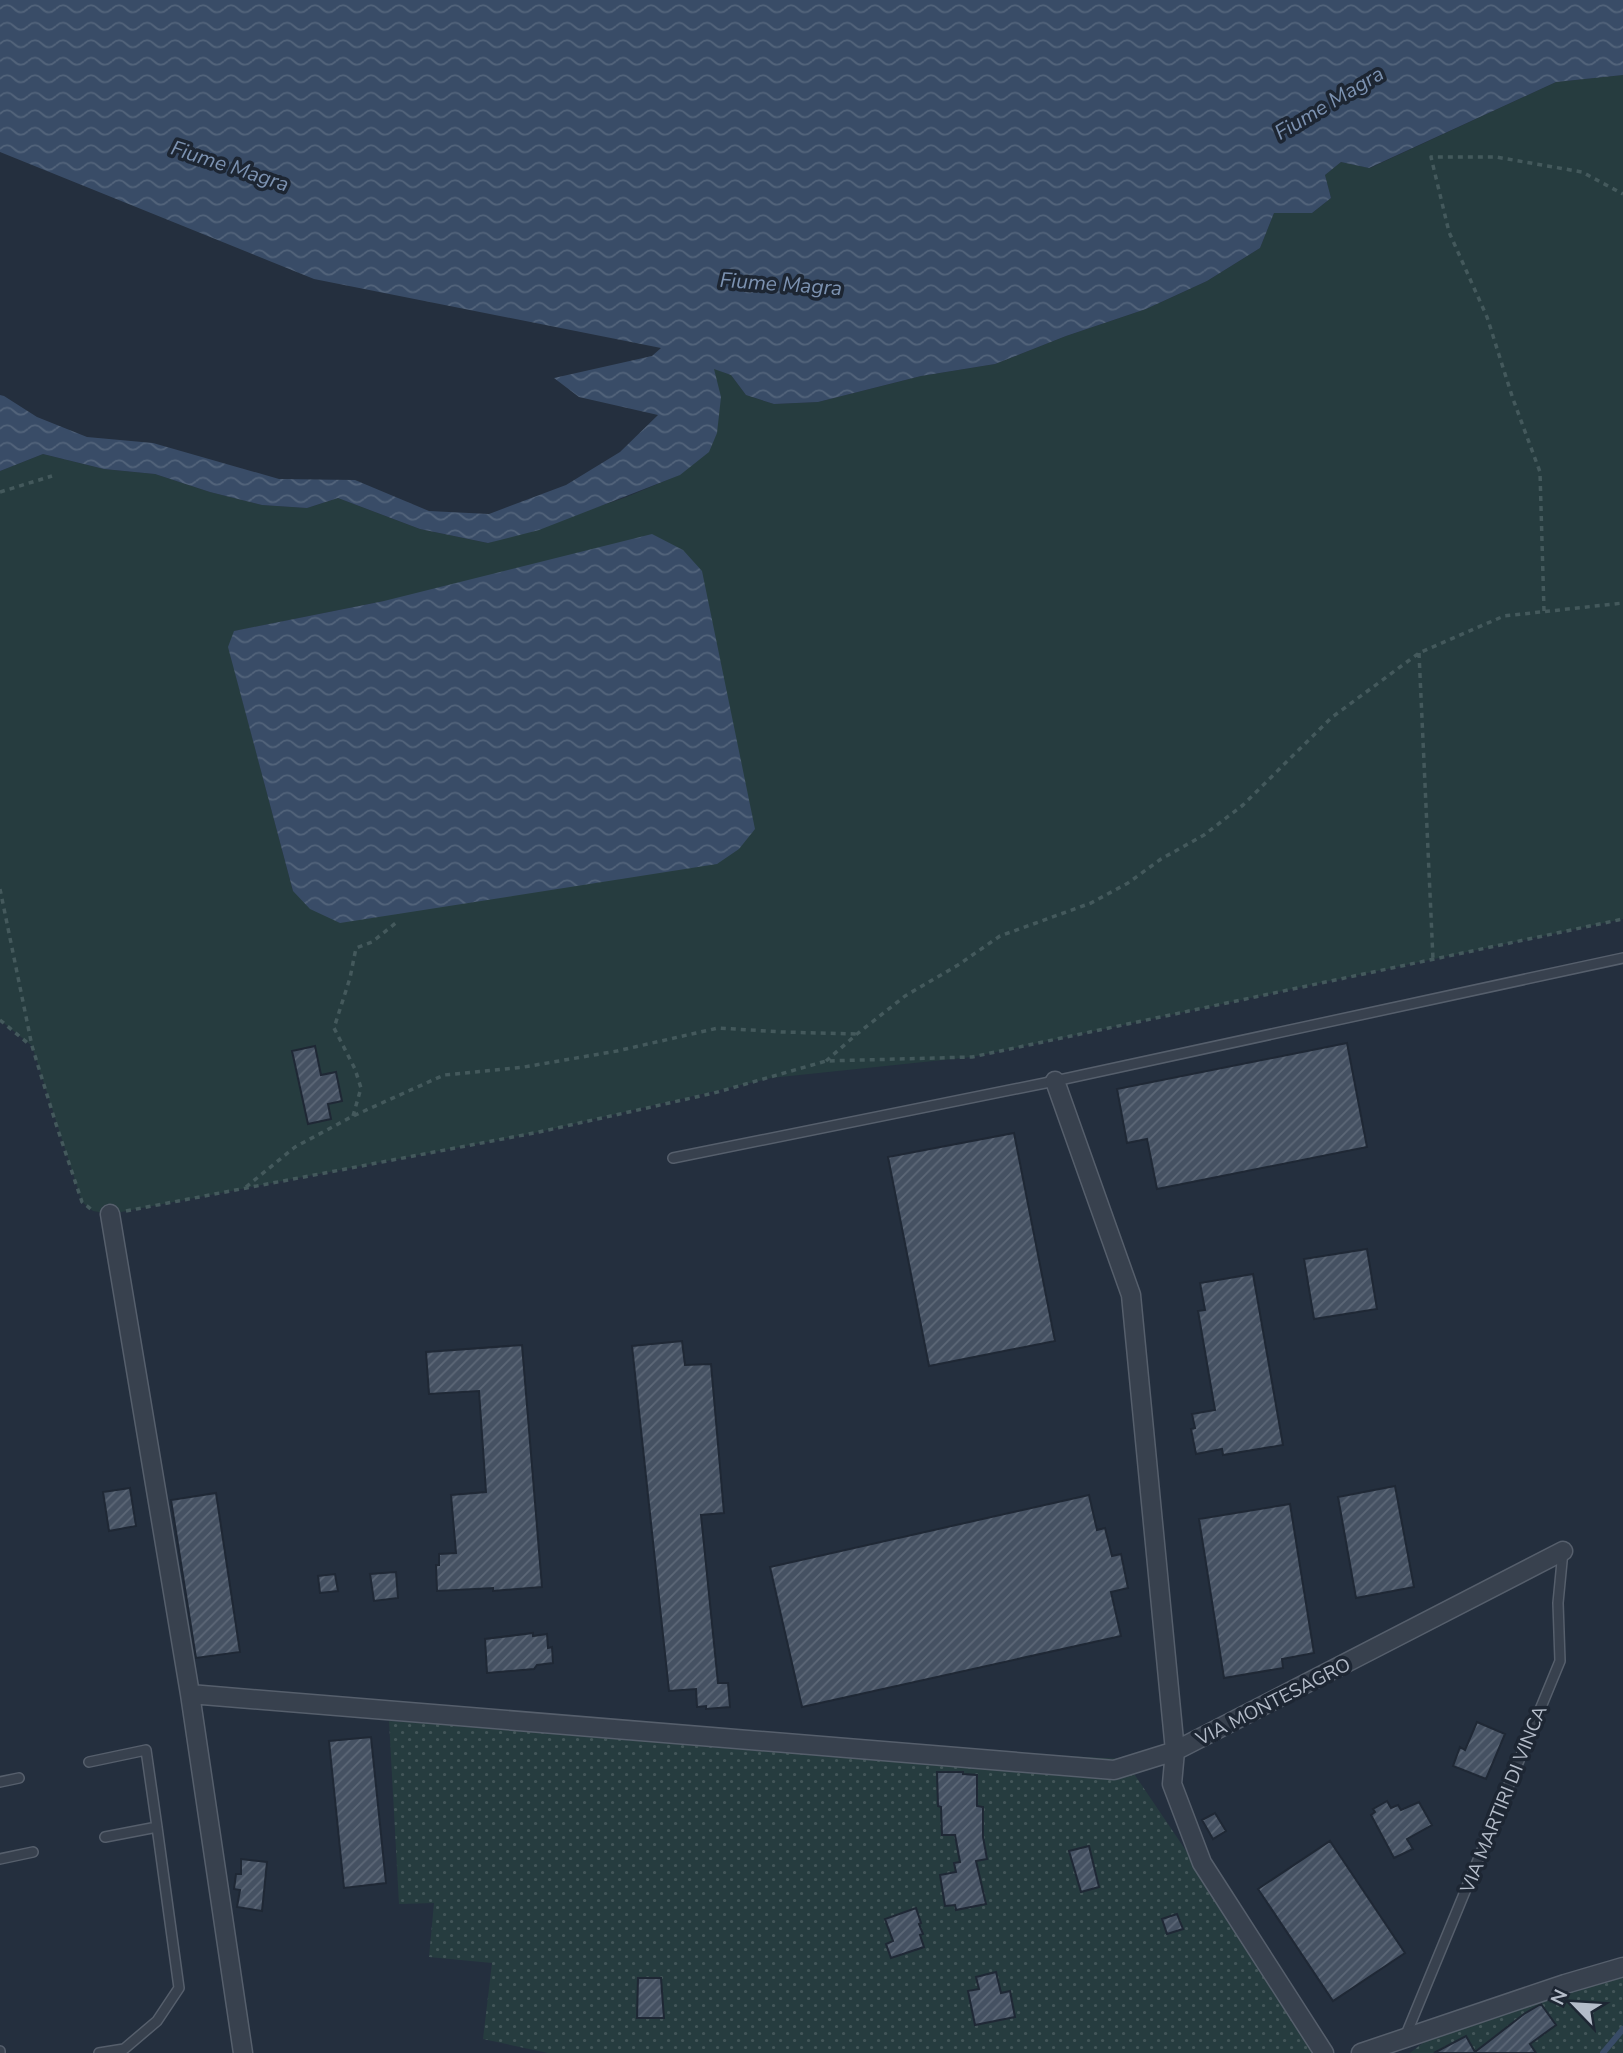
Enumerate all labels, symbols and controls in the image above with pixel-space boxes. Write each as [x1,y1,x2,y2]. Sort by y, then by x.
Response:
water label: Fiume Magra [1269,59,1389,147]
water label: Fiume Magra [167,134,293,198]
water label: Fiume Magra [719,266,843,302]
street label: VIA MONTESAGRO [1191,1652,1355,1753]
street label: VIA MARTIRI DI VINCA [1454,1702,1554,1898]
north arrow [1539,1969,1609,2039]
text: N [1545,1985,1574,2009]

